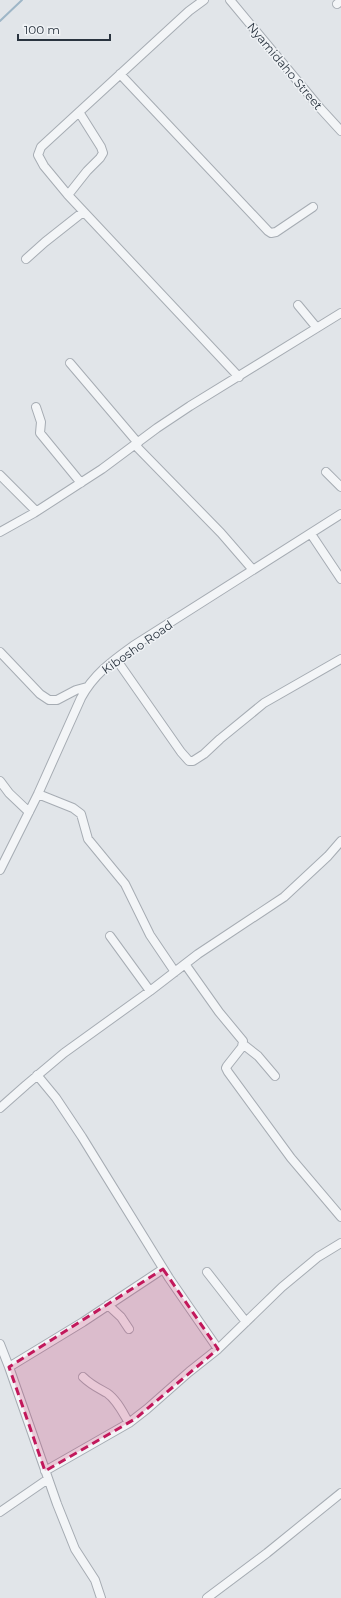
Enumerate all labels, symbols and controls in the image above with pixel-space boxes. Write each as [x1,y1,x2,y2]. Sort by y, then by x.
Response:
scale bar [18,16,110,42]
street label: Nyamidaho Street [244,19,326,113]
text: 100 m [24,22,60,37]
street label: Kibosho Road [99,617,175,677]

